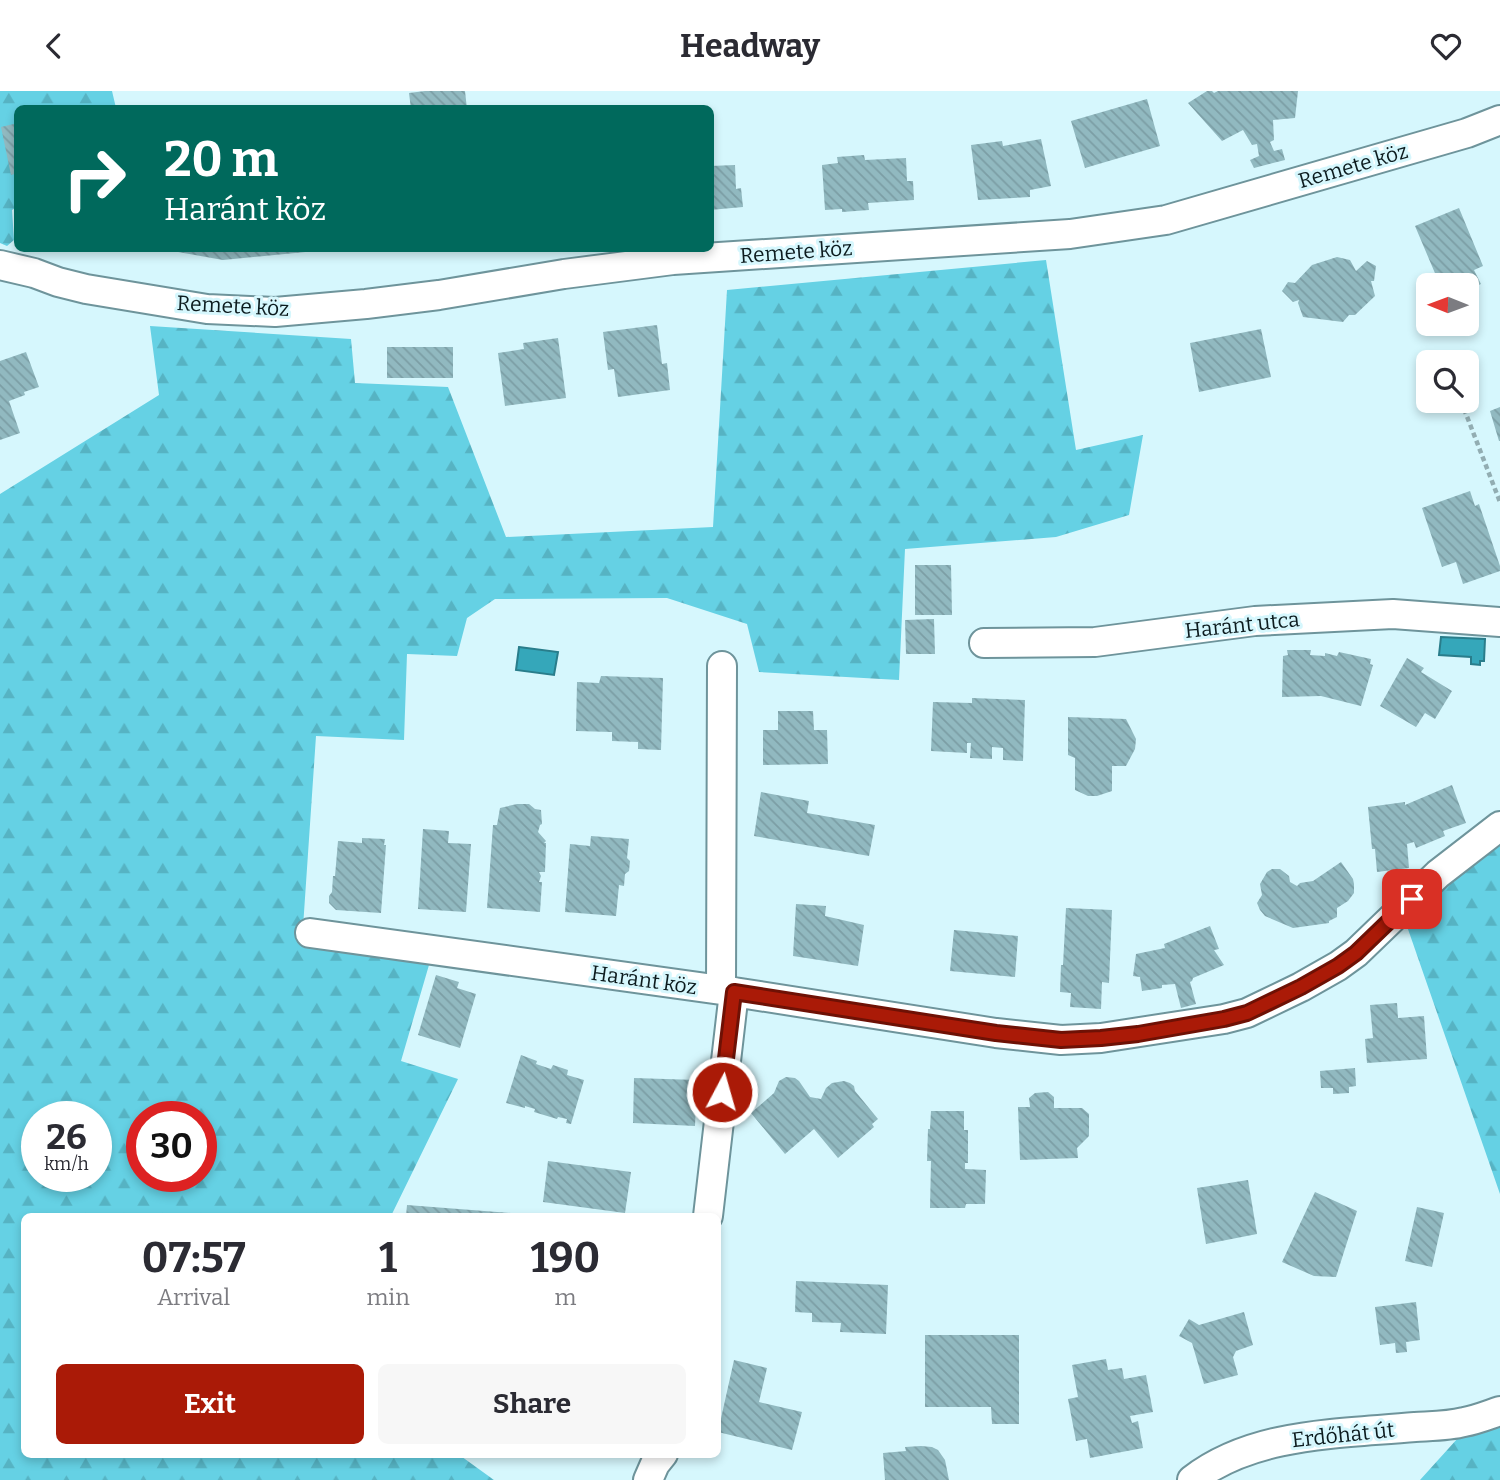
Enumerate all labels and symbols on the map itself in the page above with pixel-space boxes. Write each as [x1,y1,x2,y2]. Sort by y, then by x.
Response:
street label: Remete köz [1295,138,1411,194]
street label: Remete köz [739,235,853,269]
north arrow [1416,273,1479,336]
street label: Remete köz [176,290,290,322]
street label: Haránt utca [1183,606,1301,644]
pin [1382,869,1442,929]
street label: Haránt köz [589,960,699,1000]
position arrow [685,1055,759,1129]
speed limit sign: 30 [126,1101,217,1192]
street label: Erdőhát út [1290,1417,1396,1453]

